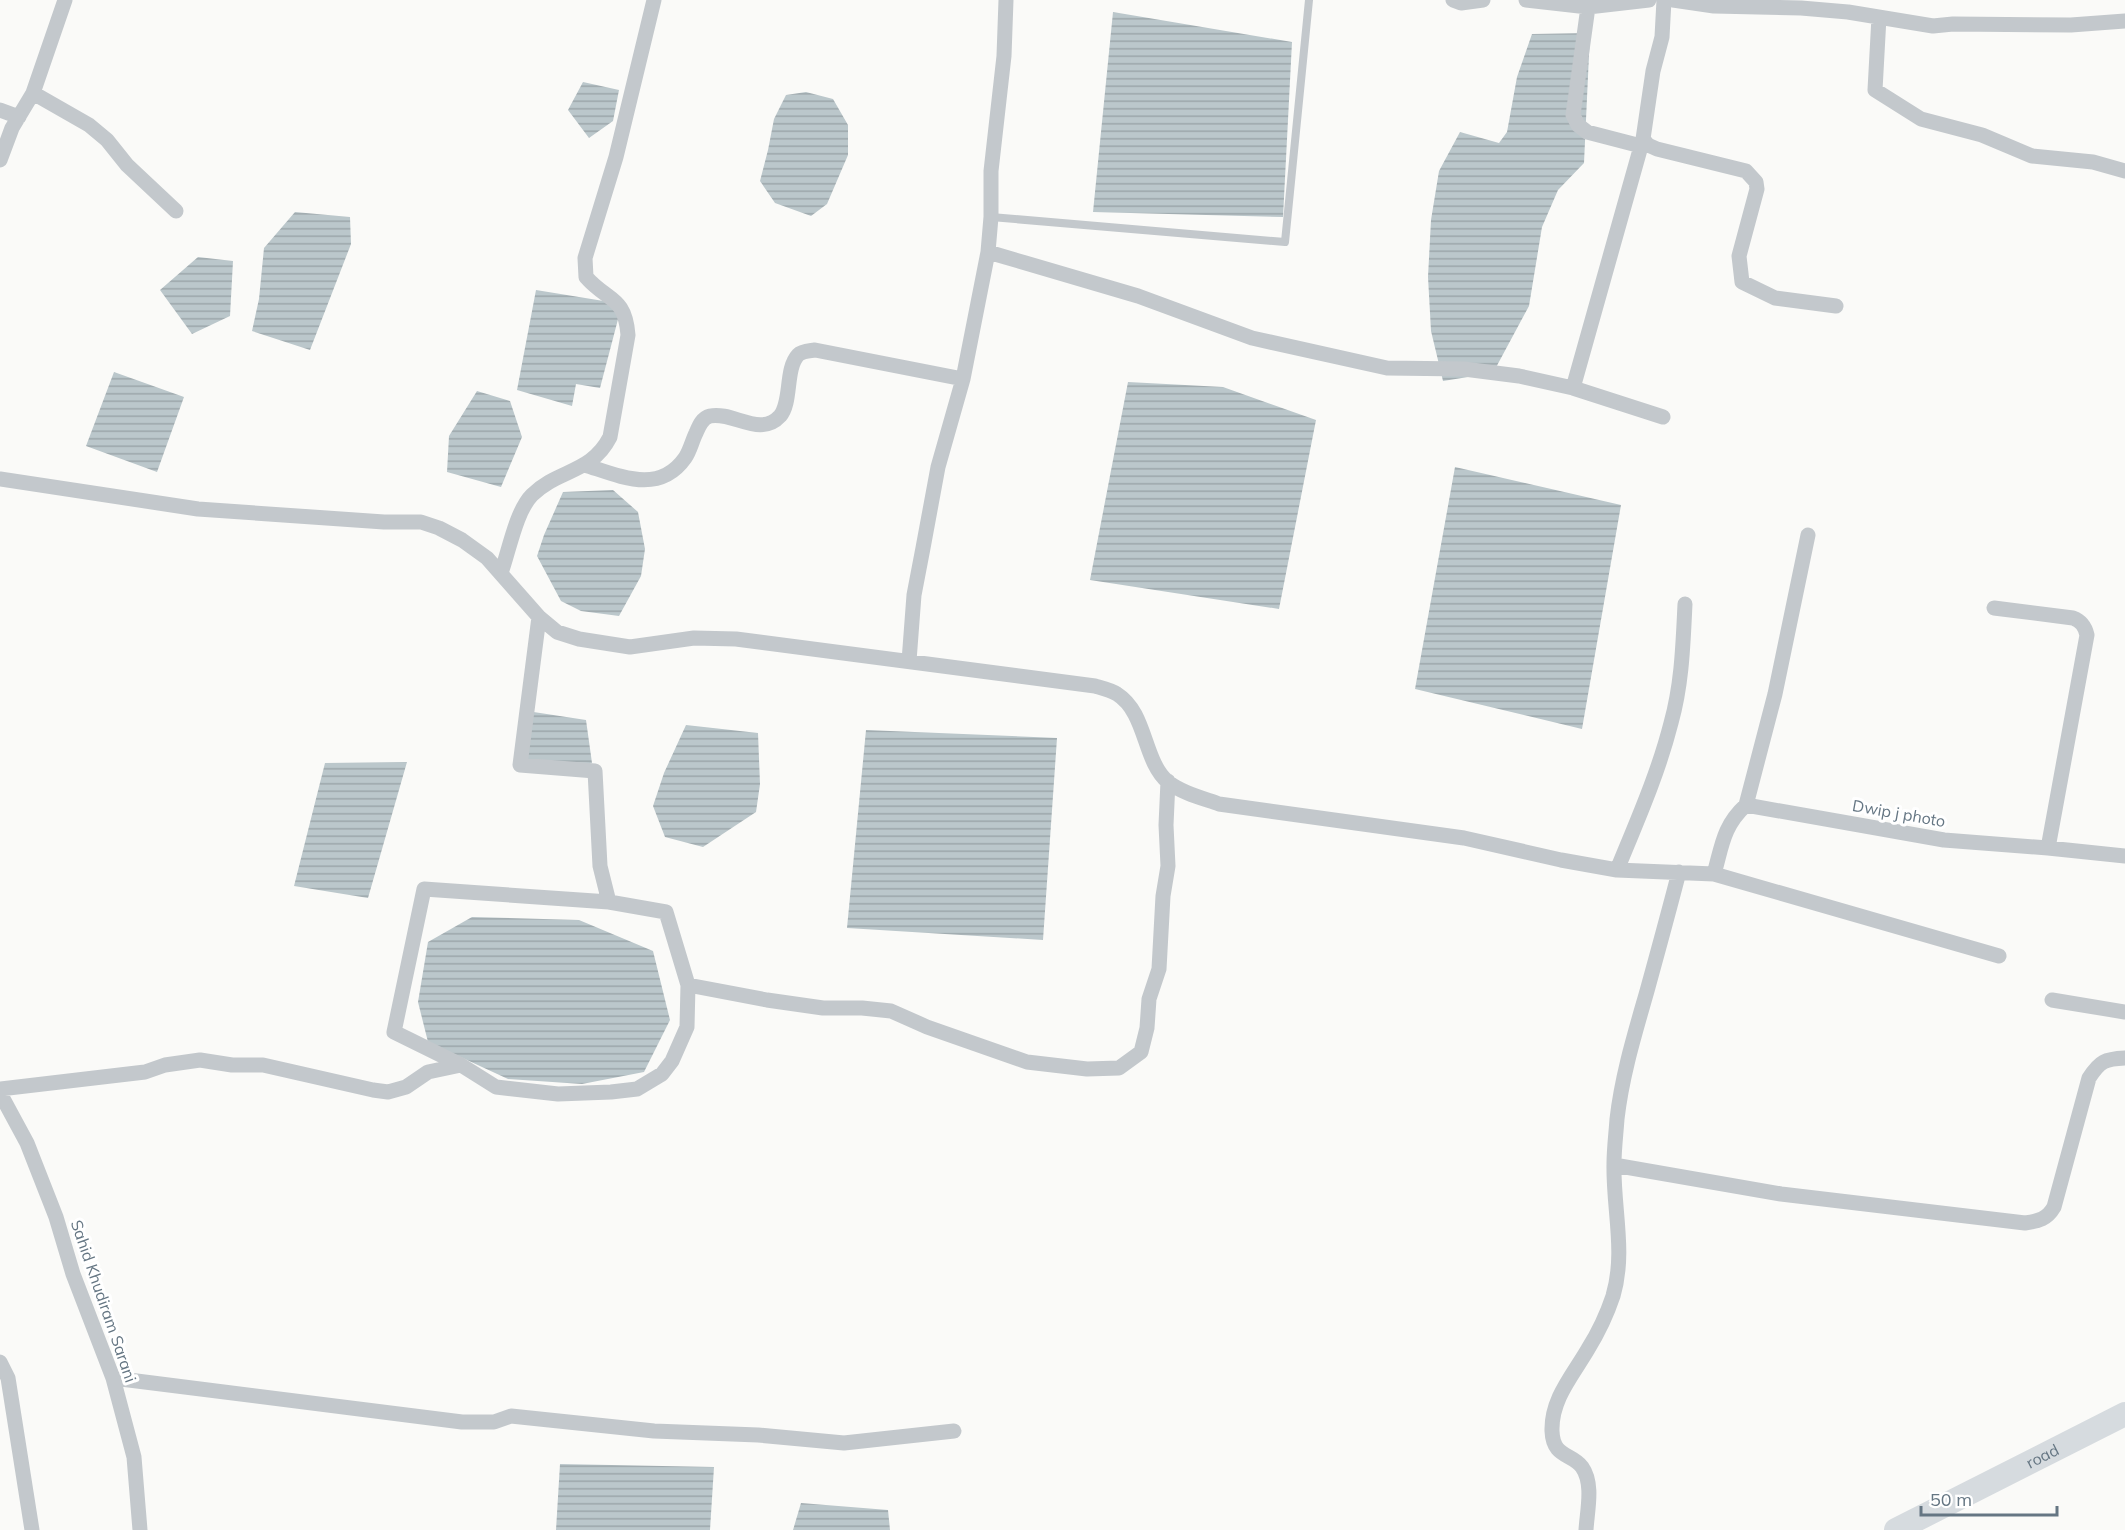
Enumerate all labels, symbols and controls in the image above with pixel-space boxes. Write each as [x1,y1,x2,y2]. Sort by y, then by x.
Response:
street label: Dwip j photo [1851,795,1947,831]
street label: Sahid Khudiram Sarani [67,1217,141,1385]
street label: road [2023,1439,2062,1473]
scale bar [1921,1479,2058,1517]
text: 50 m [1930,1488,1972,1511]

